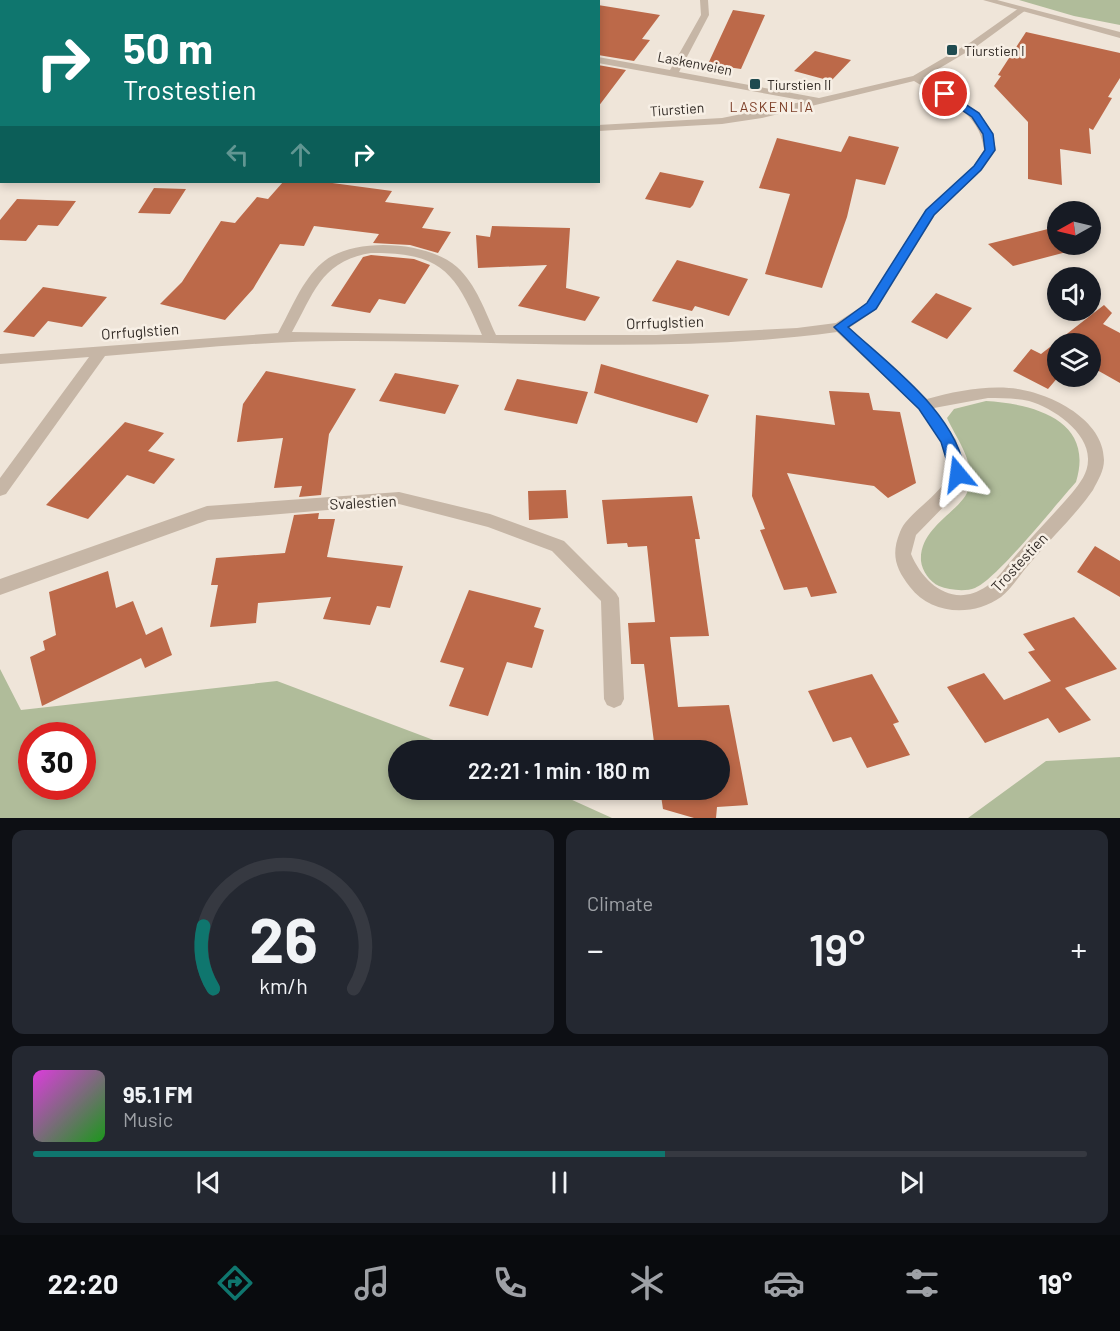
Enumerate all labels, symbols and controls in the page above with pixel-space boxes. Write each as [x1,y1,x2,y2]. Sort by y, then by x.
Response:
text: 50 m [123,22,213,72]
icon: right [24,24,102,102]
place label: Tiurstien I [964,42,1025,59]
marker: Tiurstien I [945,43,959,57]
street label: Laskenveien [656,47,734,79]
pin [919,68,970,119]
text: Trostestien [123,73,257,105]
place label: Tiurstien II [767,76,831,93]
marker: Tiurstien II [748,77,762,91]
icon: arrive [928,77,961,110]
district label: LASKENLIA [730,98,814,115]
street label: Tiurstien [649,99,705,119]
icon: left [221,138,254,171]
icon: ahead [284,138,317,171]
icon: right [347,138,380,171]
north arrow [1047,201,1101,255]
map controls [1047,201,1101,387]
button: sound [1047,267,1101,321]
street label: Orrfuglstien [626,312,704,332]
street label: Orrfuglstien [101,319,179,343]
button: layers [1047,333,1101,387]
position arrow [926,442,990,506]
street label: Svalestien [329,491,397,513]
street label: Trostestien [987,529,1051,595]
speed limit sign: 30 [18,722,96,800]
text: 22:21 · 1 min · 180 m [468,757,650,783]
text: Climate [587,891,653,915]
text: 26 [249,901,317,975]
text: 19° [809,921,865,975]
text: − [587,929,604,969]
text: + [1071,929,1087,969]
text: km/h [259,973,307,998]
text: 95.1 FM [123,1081,193,1107]
text: Music [123,1107,173,1131]
icon: previous [192,1166,225,1199]
icon: pause [543,1166,576,1199]
icon: next [895,1166,928,1199]
icon: directions [214,1262,256,1304]
icon: music [351,1262,393,1304]
icon: phone [489,1262,531,1304]
icon: climate [626,1262,668,1304]
icon: car [763,1262,805,1304]
icon: filters [901,1262,943,1304]
text: 22:20 [48,1267,118,1299]
text: 19° [1038,1267,1072,1299]

